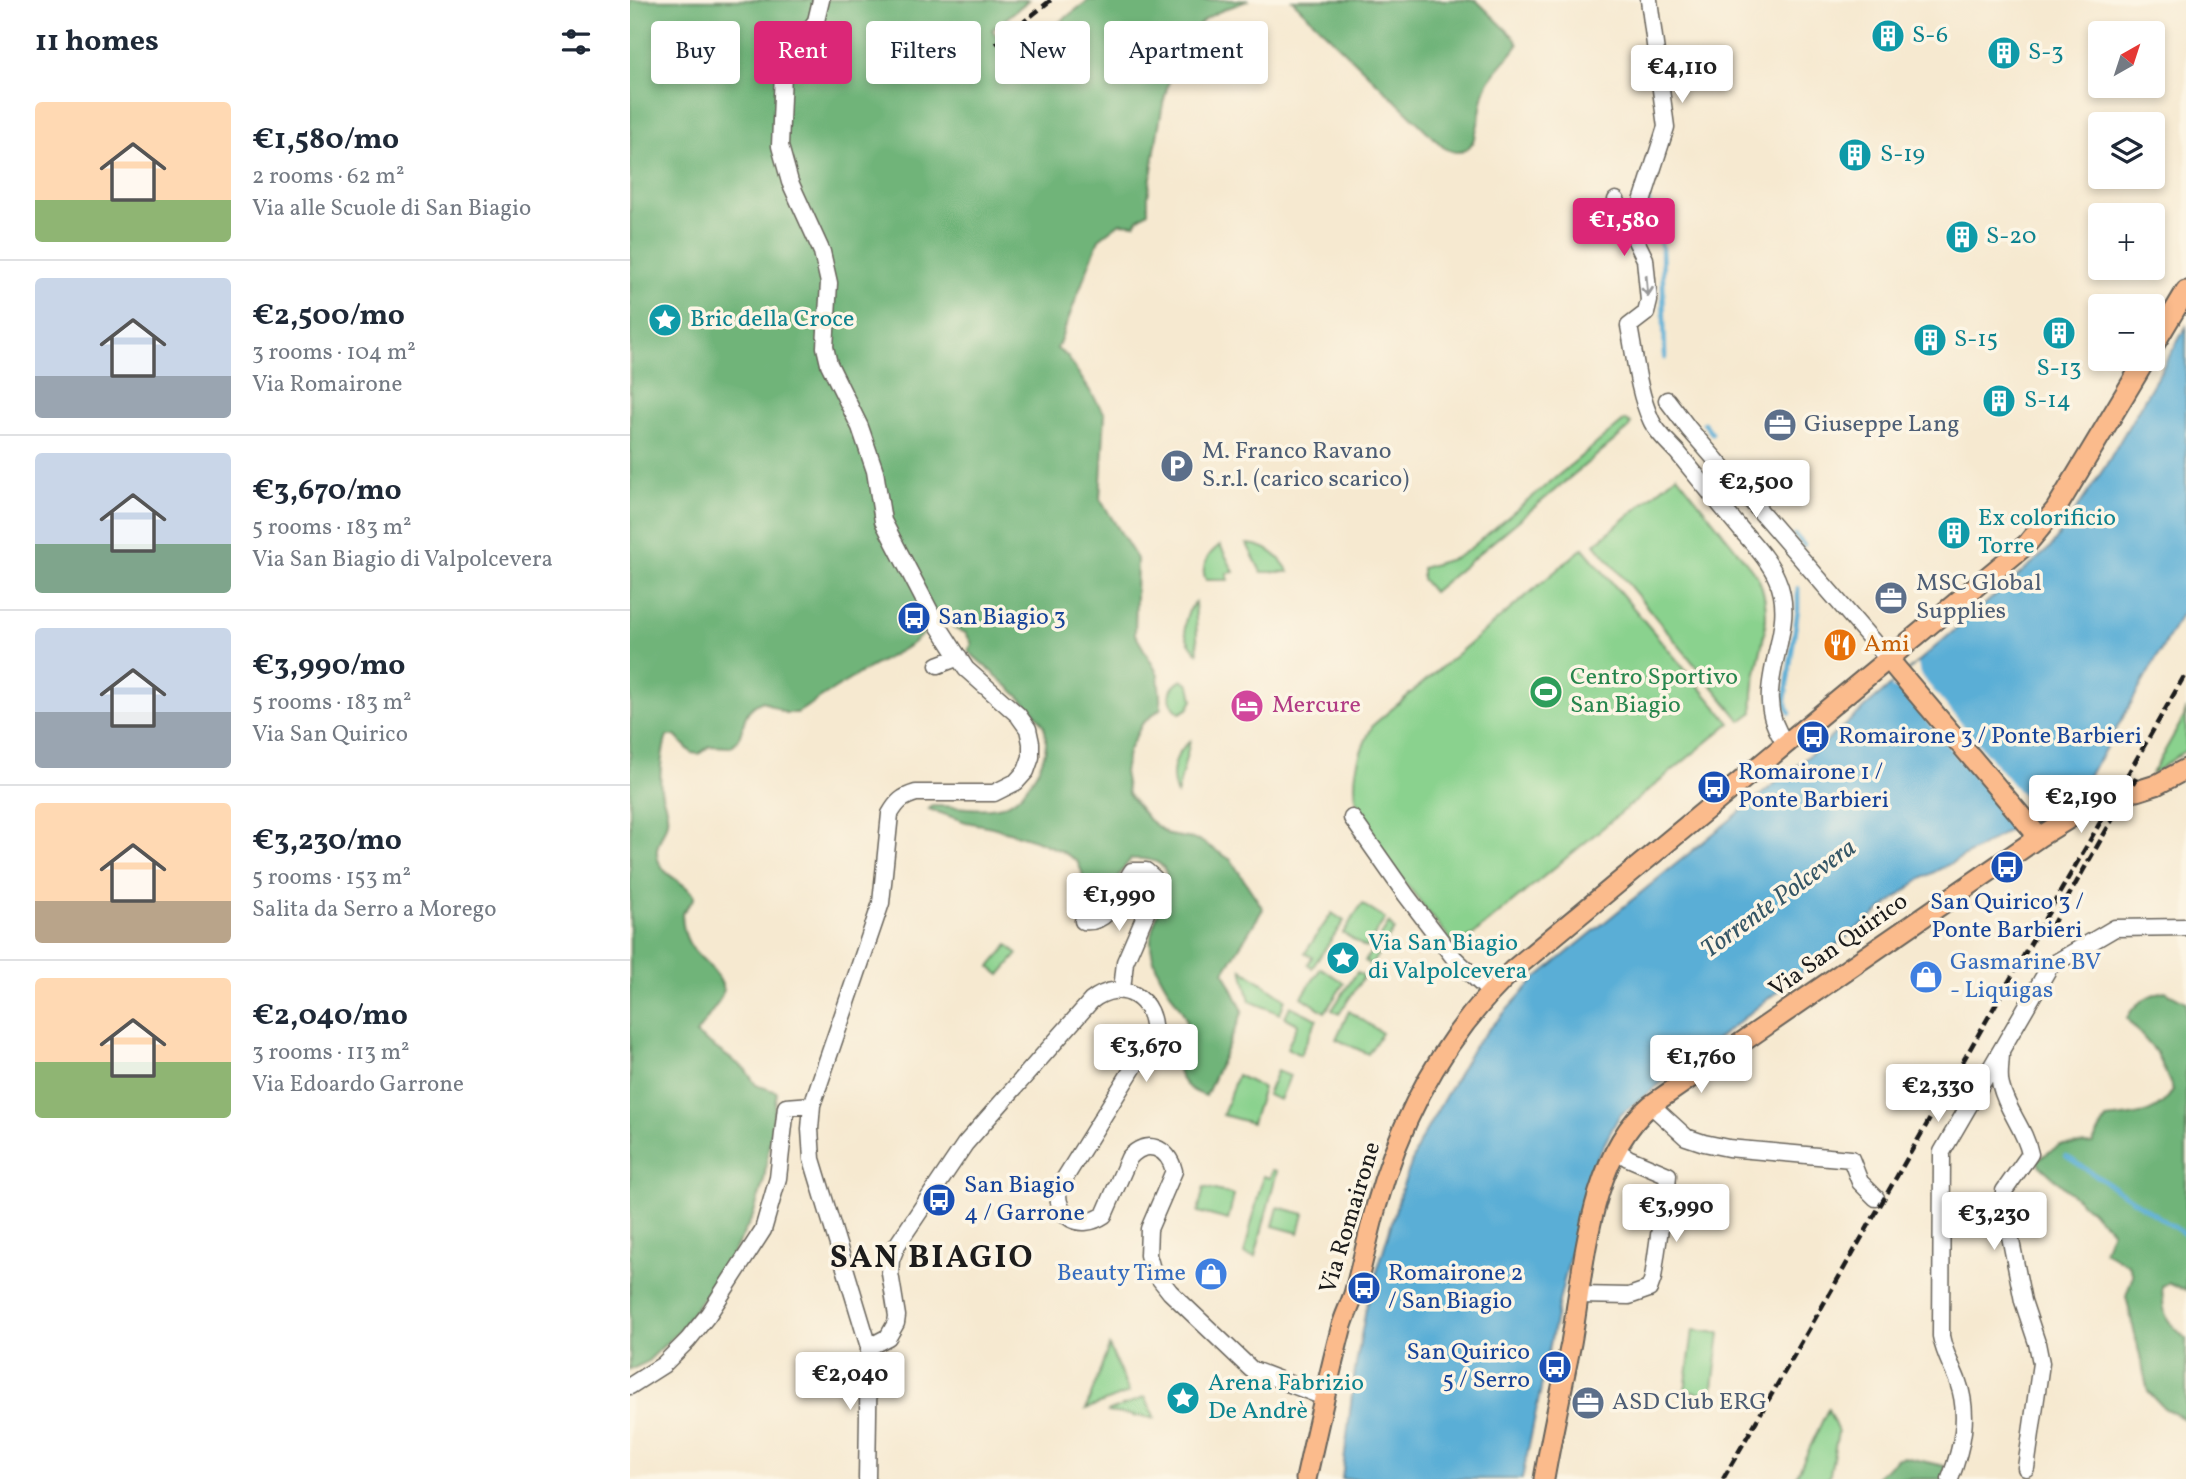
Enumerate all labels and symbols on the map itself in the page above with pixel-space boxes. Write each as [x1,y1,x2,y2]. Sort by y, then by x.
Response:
building icon: S-6 [1869,17,1907,55]
place label: S-6 [1912,19,1948,53]
north arrow [2088,21,2165,98]
building icon: S-3 [1985,34,2023,72]
place label: S-3 [2028,36,2064,70]
pin: €4,110 [1625,46,1739,105]
building icon: S-19 [1836,136,1874,174]
place label: S-19 [1880,138,1925,172]
pin: €1,580 [1567,198,1681,258]
building icon: S-20 [1943,218,1981,256]
place label: S-20 [1986,220,2036,254]
one-way arrow [1641,274,1654,297]
place icon: Bric della Croce [646,301,684,339]
place label: Bric della Croce [690,303,854,337]
building icon: S-13 [2040,314,2078,352]
building icon: S-15 [1911,321,1949,359]
place label: S-15 [1954,323,1998,357]
place label: S-13 [2037,352,2081,386]
building icon: S-14 [1980,382,2018,420]
place label: S-14 [2024,384,2071,418]
office icon: Giuseppe Lang [1761,406,1799,444]
place label: Giuseppe Lang [1804,408,1960,442]
place label: M. Franco Ravano S.r.l. (carico scarico) [1202,435,1409,497]
parking icon: M. Franco Ravano S.r.l. (carico scarico) [1158,447,1196,485]
pin: €2,500 [1699,461,1813,520]
place label: Ex colorificio Torre [1978,502,2116,564]
building icon: Ex colorificio Torre [1935,514,1973,552]
place label: MSC Global Supplies [1916,567,2042,629]
office icon: MSC Global Supplies [1872,579,1910,617]
bus stop icon: San Biagio 3 [895,599,933,637]
place label: San Biagio 3 [938,601,1066,635]
restaurant icon: Ami [1821,626,1859,664]
place label: Ami [1864,628,1909,662]
place label: Centro Sportivo San Biagio [1570,661,1738,723]
sports icon: Centro Sportivo San Biagio [1527,673,1565,711]
hotel icon: Mercure [1228,687,1266,725]
place label: Mercure [1272,689,1361,723]
bus stop icon: Romairone 3 / Ponte Barbieri [1794,718,1832,756]
place label: Romairone 3 / Ponte Barbieri [1838,720,2142,754]
place label: Romairone 1 / Ponte Barbieri [1738,756,1889,818]
bus stop icon: Romairone 1 / Ponte Barbieri [1695,768,1733,806]
pin: €2,190 [2024,776,2138,835]
water label: Torrente Polcevera [1694,830,1864,968]
bus stop icon: San Quirico 3 / Ponte Barbieri [1988,848,2026,886]
pin: €1,990 [1062,874,1176,933]
street label: Via San Quirico [1763,885,1915,1007]
place label: San Quirico 3 / Ponte Barbieri [1930,886,2084,948]
place label: Via San Biagio di Valpolcevera [1368,927,1527,989]
place icon: Via San Biagio di Valpolcevera [1324,939,1362,977]
place label: Gasmarine BV - Liquigas [1950,946,2101,1008]
shop icon: Gasmarine BV - Liquigas [1907,958,1945,996]
pin: €3,670 [1089,1024,1203,1084]
pin: €1,760 [1644,1036,1758,1095]
pin: €2,330 [1881,1064,1995,1124]
street label: Via Romairone [1312,1138,1390,1298]
place label: San Biagio 4 / Garrone [964,1169,1085,1231]
bus stop icon: San Biagio 4 / Garrone [920,1181,958,1219]
pin: €3,990 [1619,1184,1733,1244]
pin: €3,230 [1937,1192,2051,1252]
district label: SAN BIAGIO [830,1237,1034,1281]
shop icon: Beauty Time [1192,1255,1230,1293]
place label: Beauty Time [1057,1257,1186,1291]
place label: Romairone 2 / San Biagio [1388,1257,1523,1319]
bus stop icon: Romairone 2 / San Biagio [1345,1269,1383,1307]
place label: San Quirico 5 / Serro [1407,1336,1530,1398]
bus stop icon: San Quirico 5 / Serro [1536,1348,1574,1386]
pin: €2,040 [793,1352,907,1412]
place label: Arena Fabrizio De Andrè [1208,1367,1364,1429]
place icon: Arena Fabrizio De Andrè [1164,1379,1202,1417]
office icon: ASD Club ERG [1569,1384,1607,1422]
place label: ASD Club ERG [1612,1386,1767,1420]

